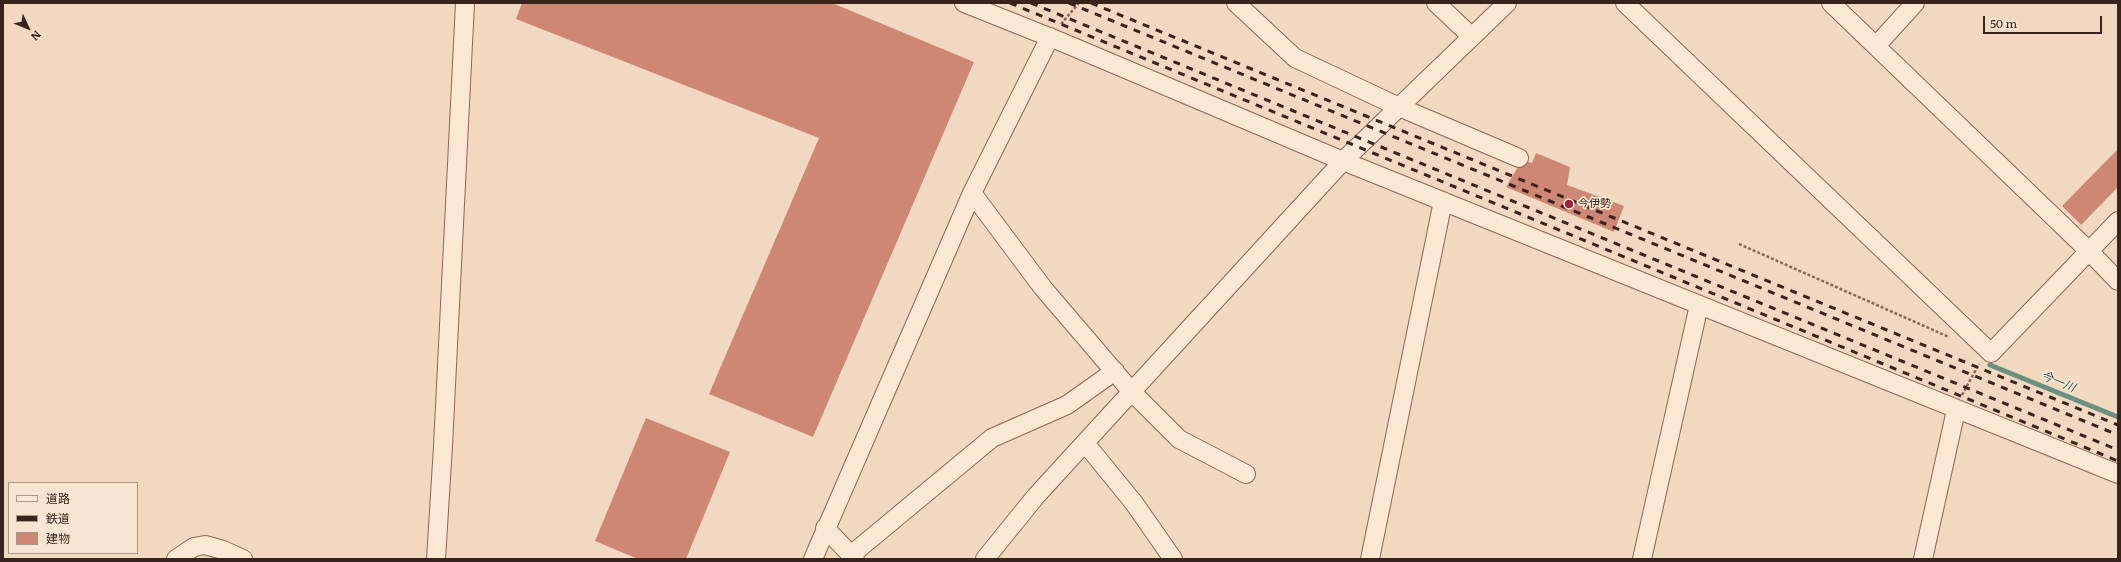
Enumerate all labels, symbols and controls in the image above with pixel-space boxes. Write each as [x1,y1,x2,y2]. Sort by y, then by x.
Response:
north arrow [8,8,48,48]
scale bar [1985,8,2104,34]
text: 50 m [1990,14,2017,32]
text: N [28,27,46,45]
place label: 今伊勢 [1578,197,1611,211]
marker: 今伊勢 [1563,198,1575,210]
water label: 今一川 [2039,369,2077,395]
legend [8,482,138,554]
text: 道路 [46,489,70,507]
text: 鉄道 [46,509,70,527]
text: 建物 [46,529,70,547]

